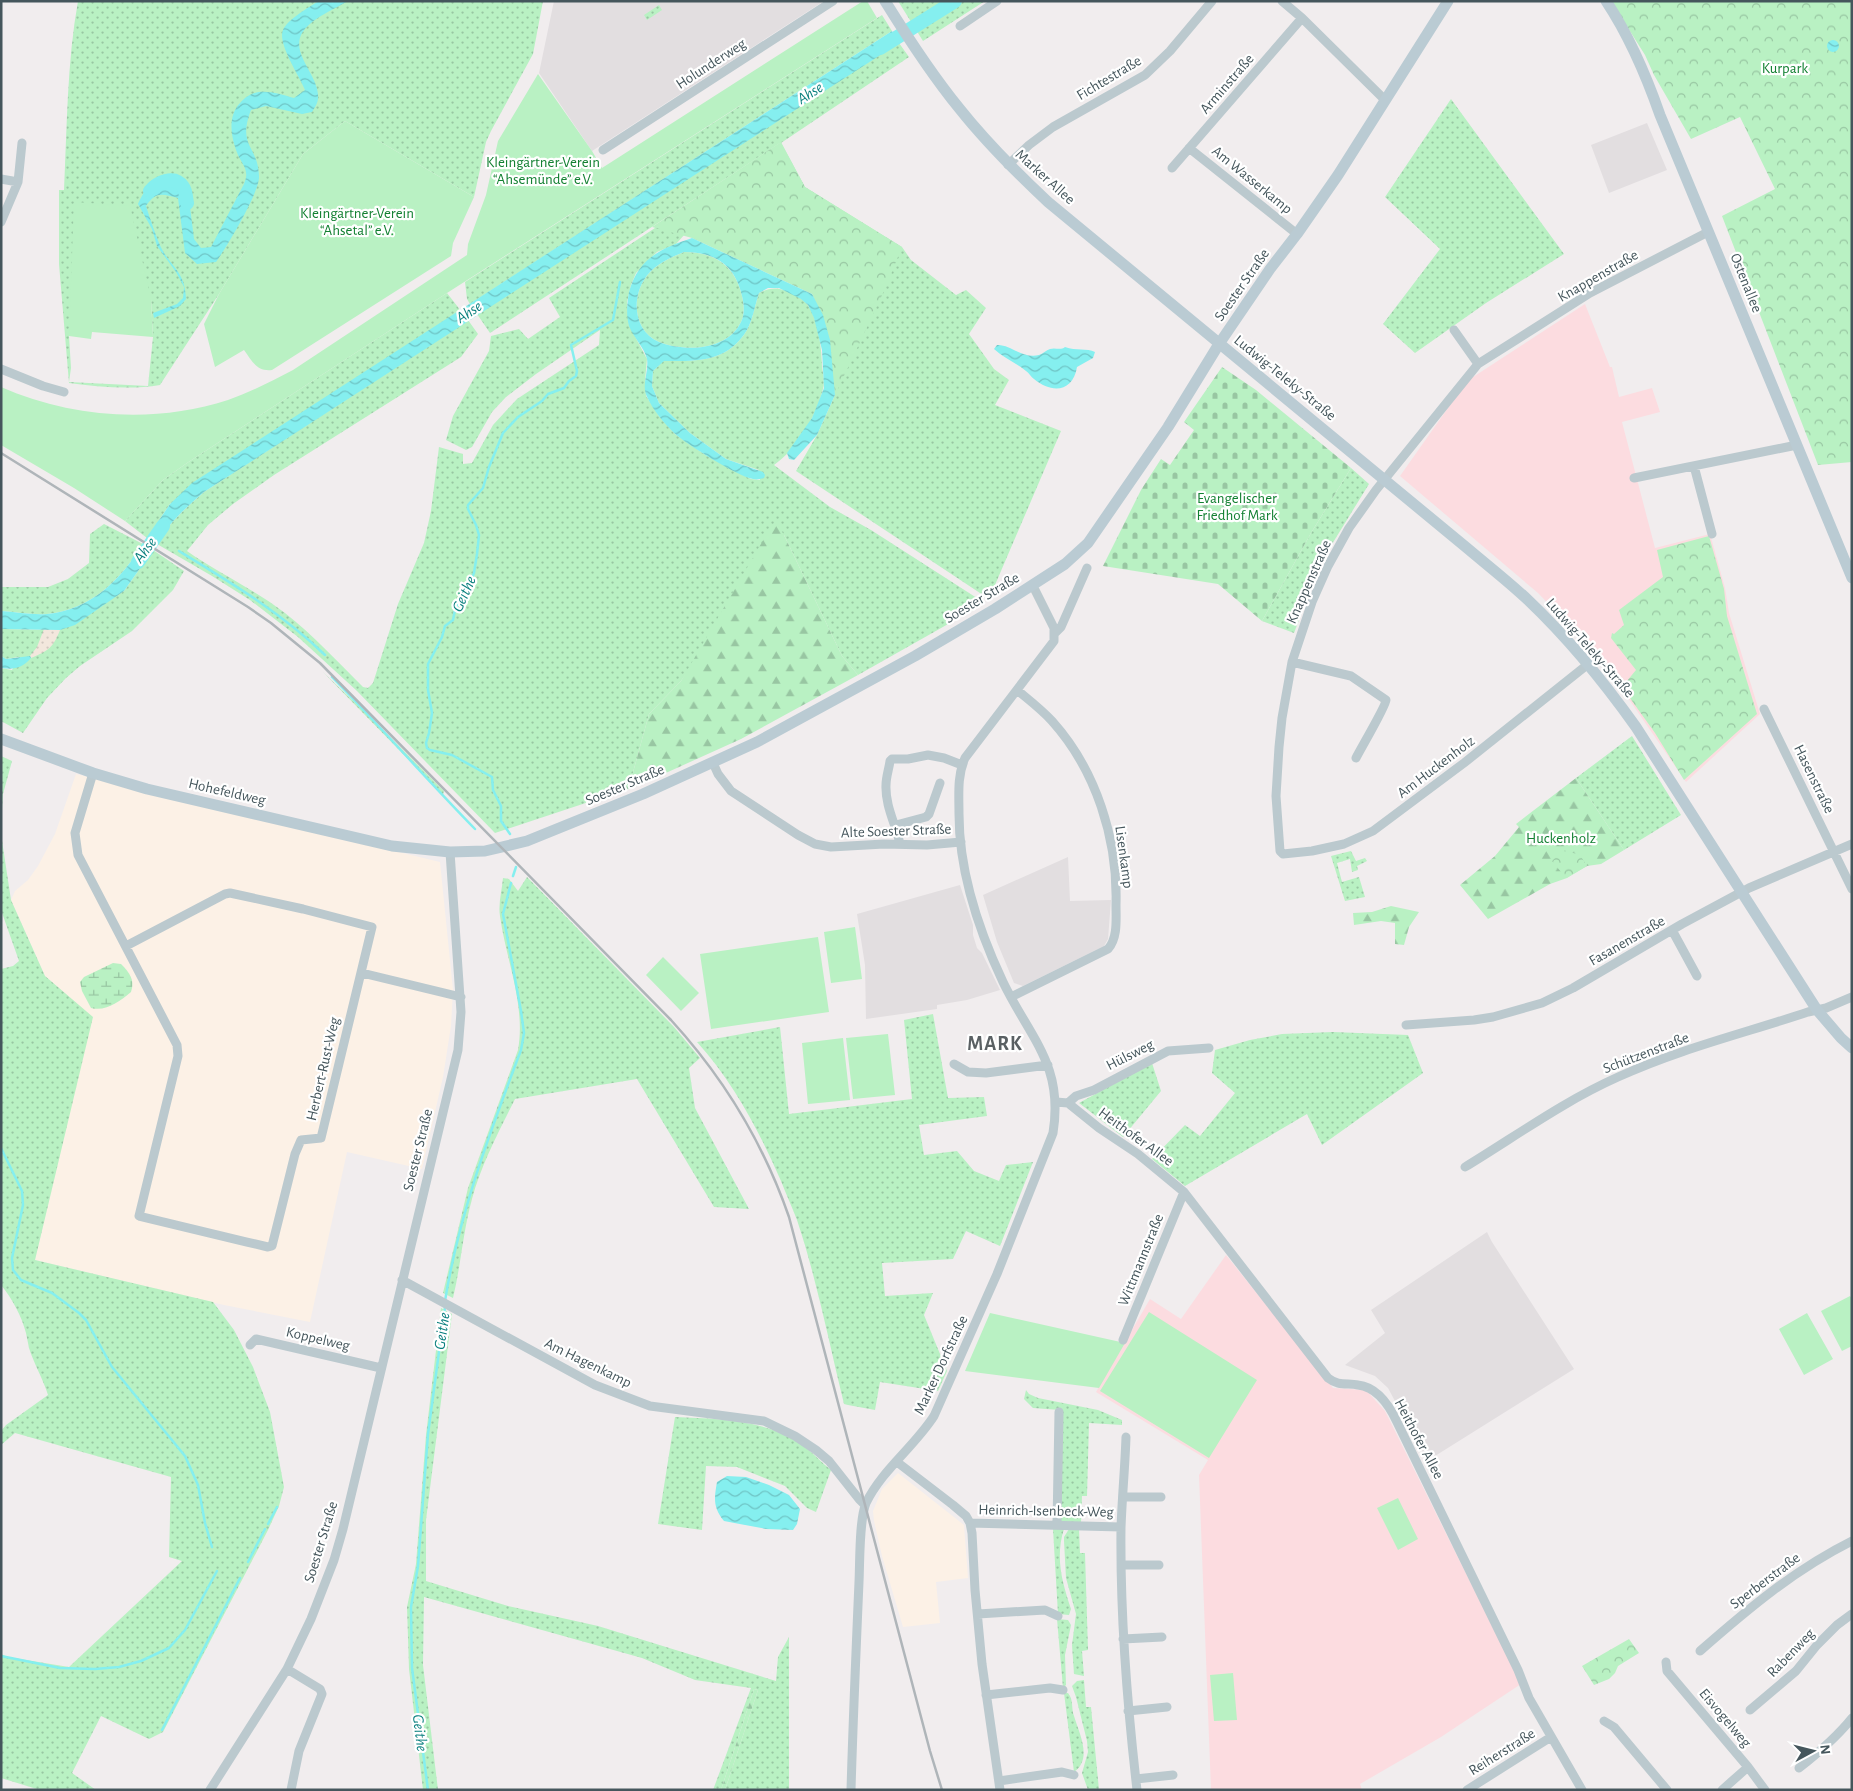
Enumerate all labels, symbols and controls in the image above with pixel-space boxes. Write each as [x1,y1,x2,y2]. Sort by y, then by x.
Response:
street label: Holunderweg [673,36,749,92]
street label: Arminstraße [1197,51,1257,117]
street label: Fichtestraße [1074,53,1144,103]
park label: Kurpark [1762,61,1808,76]
water label: Ahse [793,79,826,108]
street label: Am Wasserkamp [1209,143,1295,217]
street label: Marker Allee [1012,147,1078,207]
park label: Kleingärtner-Verein “Ahsemünde” e.V. [486,155,600,187]
park label: Kleingärtner-Verein “Ahsetal” e.V. [300,206,414,238]
street label: Soester Straße [1212,246,1272,324]
street label: Knappenstraße [1555,247,1641,305]
street label: Ostenallee [1727,251,1765,315]
water label: Ahse [452,298,485,327]
street label: Ludwig-Teleky-Straße [1231,332,1339,424]
park label: Evangelischer Friedhof Mark [1196,491,1278,523]
water label: Ahse [130,534,160,566]
street label: Knappenstraße [1284,538,1334,626]
street label: Soester Straße [942,570,1022,626]
water label: Geithe [449,574,479,614]
street label: Ludwig-Teleky-Straße [1543,595,1637,701]
street label: Am Huckenholz [1394,733,1478,801]
street label: Hasenstraße [1791,742,1837,816]
street label: Soester Straße [583,762,667,808]
street label: Hohefeldweg [187,776,268,808]
street label: Alte Soester Straße [841,822,952,840]
street label: Lisenkamp [1112,825,1136,889]
park label: Huckenholz [1526,831,1596,846]
street label: Fasanenstraße [1586,913,1668,969]
street label: Herbert-Rust-Weg [304,1015,342,1122]
street label: Schützenstraße [1601,1030,1691,1076]
district label: MARK [967,1034,1023,1054]
street label: Hülsweg [1104,1036,1157,1073]
street label: Heithofer Allee [1096,1105,1176,1169]
street label: Soester Straße [401,1107,435,1193]
street label: Wittmannstraße [1116,1212,1166,1308]
water label: Geithe [431,1311,453,1351]
street label: Marker Dorfstraße [911,1313,971,1417]
street label: Koppelweg [285,1324,352,1354]
street label: Am Hagenkamp [542,1335,634,1391]
street label: Heithofer Allee [1392,1396,1446,1482]
street label: Soester Straße [302,1499,340,1584]
street label: Heinrich-Isenbeck-Weg [978,1502,1114,1520]
street label: Sperberstraße [1727,1550,1803,1612]
street label: Rabenweg [1764,1625,1818,1680]
street label: Eisvogelweg [1696,1686,1754,1751]
water label: Geithe [410,1714,430,1752]
street label: Reiherstraße [1466,1726,1538,1778]
north arrow [1788,1726,1838,1776]
text: N [1817,1744,1832,1755]

